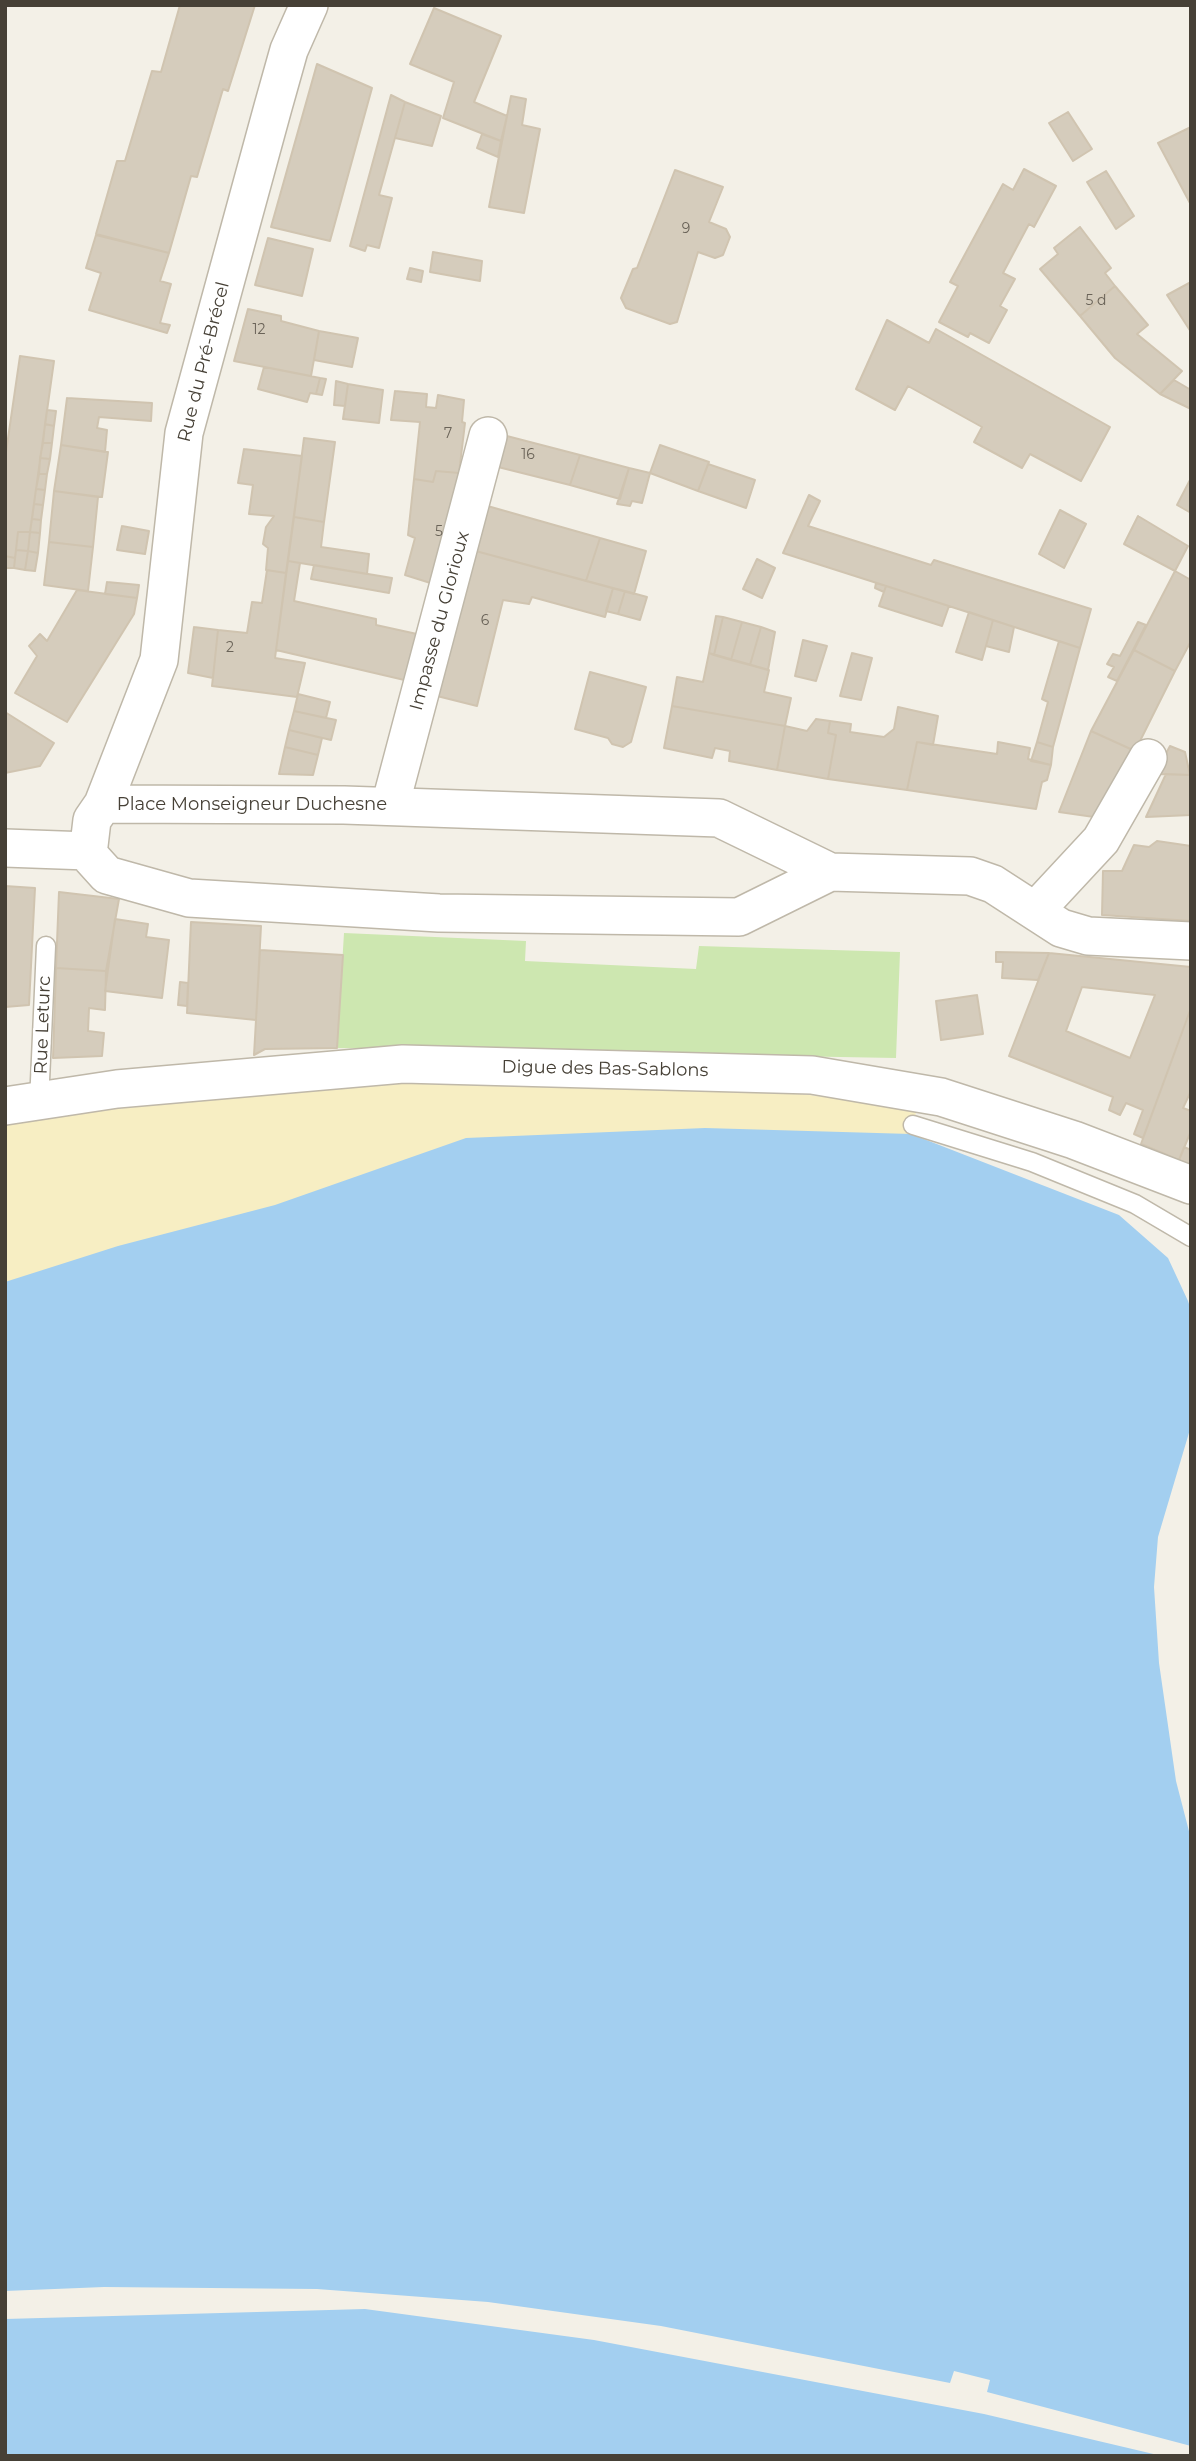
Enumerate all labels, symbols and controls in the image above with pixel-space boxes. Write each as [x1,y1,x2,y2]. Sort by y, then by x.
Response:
house number: 9 [682,221,690,237]
street label: Rue du Pré-Brécel [174,280,234,444]
house number: 5 d [1085,293,1107,309]
house number: 12 [252,322,266,338]
house number: 7 [444,426,452,442]
house number: 16 [521,447,535,463]
house number: 5 [435,524,443,540]
street label: Impasse du Glorioux [406,529,474,713]
house number: 6 [481,613,489,629]
house number: 2 [226,640,234,656]
street label: Place Monseigneur Duchesne [117,794,387,816]
street label: Rue Leturc [30,975,56,1075]
street label: Digue des Bas-Sablons [501,1056,709,1082]

